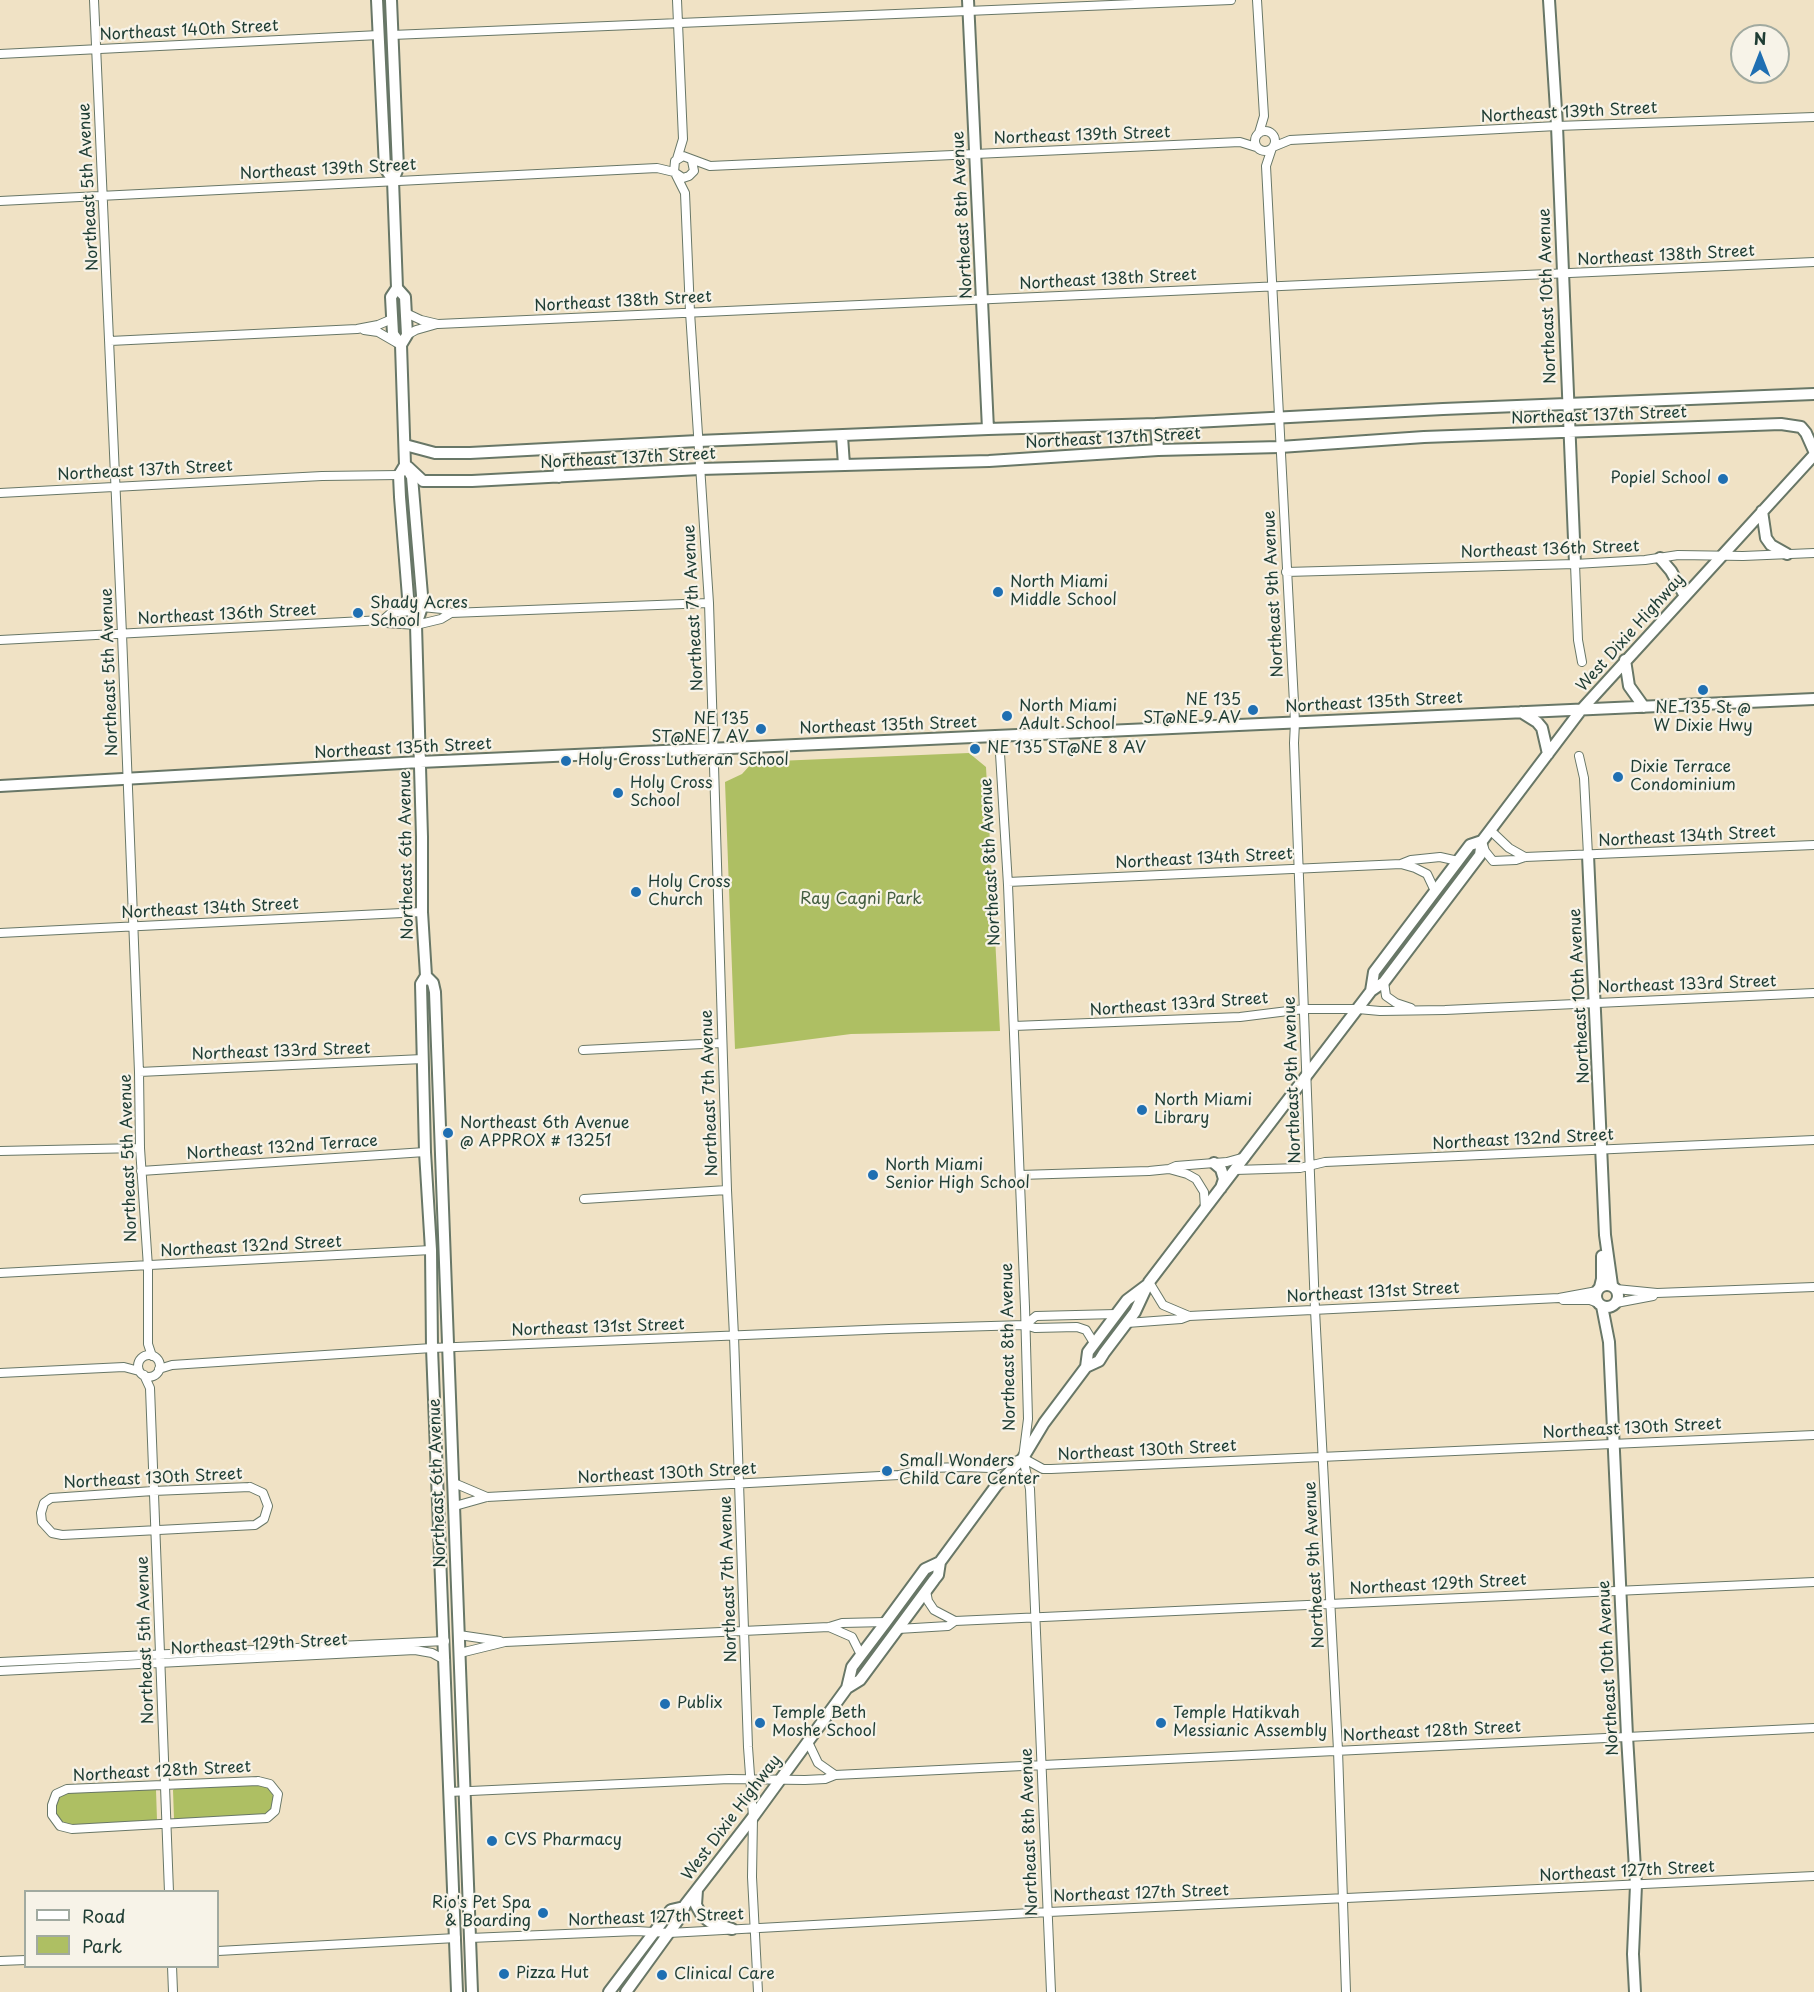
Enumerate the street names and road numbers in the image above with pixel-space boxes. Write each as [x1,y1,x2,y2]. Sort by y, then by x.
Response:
street label: Northeast 140th Street [99,17,279,45]
street label: Northeast 139th Street [1480,99,1658,127]
street label: Northeast 5th Avenue [75,103,103,271]
street label: Northeast 139th Street [993,123,1171,149]
street label: Northeast 8th Avenue [949,130,977,300]
street label: Northeast 139th Street [239,156,417,184]
street label: Northeast 10th Avenue [1535,208,1561,384]
street label: Northeast 138th Street [1577,242,1755,270]
street label: Northeast 138th Street [1019,266,1197,294]
street label: Northeast 138th Street [534,288,712,316]
street label: Northeast 137th Street [1511,403,1687,429]
street label: Northeast 137th Street [1025,425,1201,453]
street label: Northeast 137th Street [540,445,716,473]
street label: Northeast 137th Street [57,457,233,485]
street label: Northeast 9th Avenue [1260,510,1288,678]
street label: Northeast 7th Avenue [680,524,708,692]
street label: Northeast 136th Street [1460,537,1640,563]
street label: West Dixie Highway [1573,570,1689,696]
street label: Northeast 5th Avenue [97,588,123,756]
street label: Northeast 136th Street [137,601,317,629]
street label: Northeast 135th Street [1285,689,1463,717]
street label: Northeast 135th Street [799,713,977,739]
street label: Northeast 135th Street [314,735,492,763]
street label: Northeast 6th Avenue [396,770,418,940]
street label: Northeast 8th Avenue [977,777,1005,947]
street label: Northeast 134th Street [1598,823,1776,851]
street label: Northeast 134th Street [1115,845,1293,873]
street label: Northeast 134th Street [121,895,299,923]
street label: Northeast 10th Avenue [1566,908,1594,1084]
street label: Northeast 133rd Street [1597,972,1777,998]
street label: Northeast 133rd Street [1089,989,1269,1021]
street label: Northeast 9th Avenue [1280,996,1306,1164]
street label: Northeast 7th Avenue [697,1009,723,1177]
street label: Northeast 133rd Street [191,1039,371,1065]
street label: Northeast 5th Avenue [116,1074,142,1242]
street label: Northeast 132nd Street [1432,1126,1614,1154]
street label: Northeast 132nd Terrace [186,1132,378,1164]
street label: Northeast 132nd Street [160,1233,342,1261]
street label: Northeast 8th Avenue [998,1263,1020,1431]
street label: Northeast 131st Street [1286,1279,1460,1307]
street label: Northeast 131st Street [511,1315,685,1341]
street label: Northeast 6th Avenue [425,1398,451,1568]
street label: Northeast 130th Street [1542,1415,1722,1443]
street label: Northeast 130th Street [1057,1437,1237,1465]
street label: Northeast 130th Street [577,1460,757,1488]
street label: Northeast 130th Street [63,1465,243,1493]
street label: Northeast 9th Avenue [1301,1481,1329,1649]
street label: Northeast 7th Avenue [716,1495,742,1663]
street label: Northeast 5th Avenue [133,1556,159,1724]
street label: Northeast 129th Street [1349,1571,1527,1599]
street label: Northeast 10th Avenue [1595,1580,1623,1756]
street label: Northeast 129th Street [170,1631,348,1659]
street label: Northeast 128th Street [1342,1718,1522,1746]
street label: Northeast 8th Avenue [1017,1748,1043,1916]
street label: West Dixie Highway [678,1751,786,1885]
street label: Northeast 128th Street [72,1758,252,1786]
street label: Northeast 127th Street [1539,1858,1715,1886]
street label: Northeast 127th Street [1053,1881,1229,1907]
street label: Northeast 127th Street [568,1905,744,1931]

